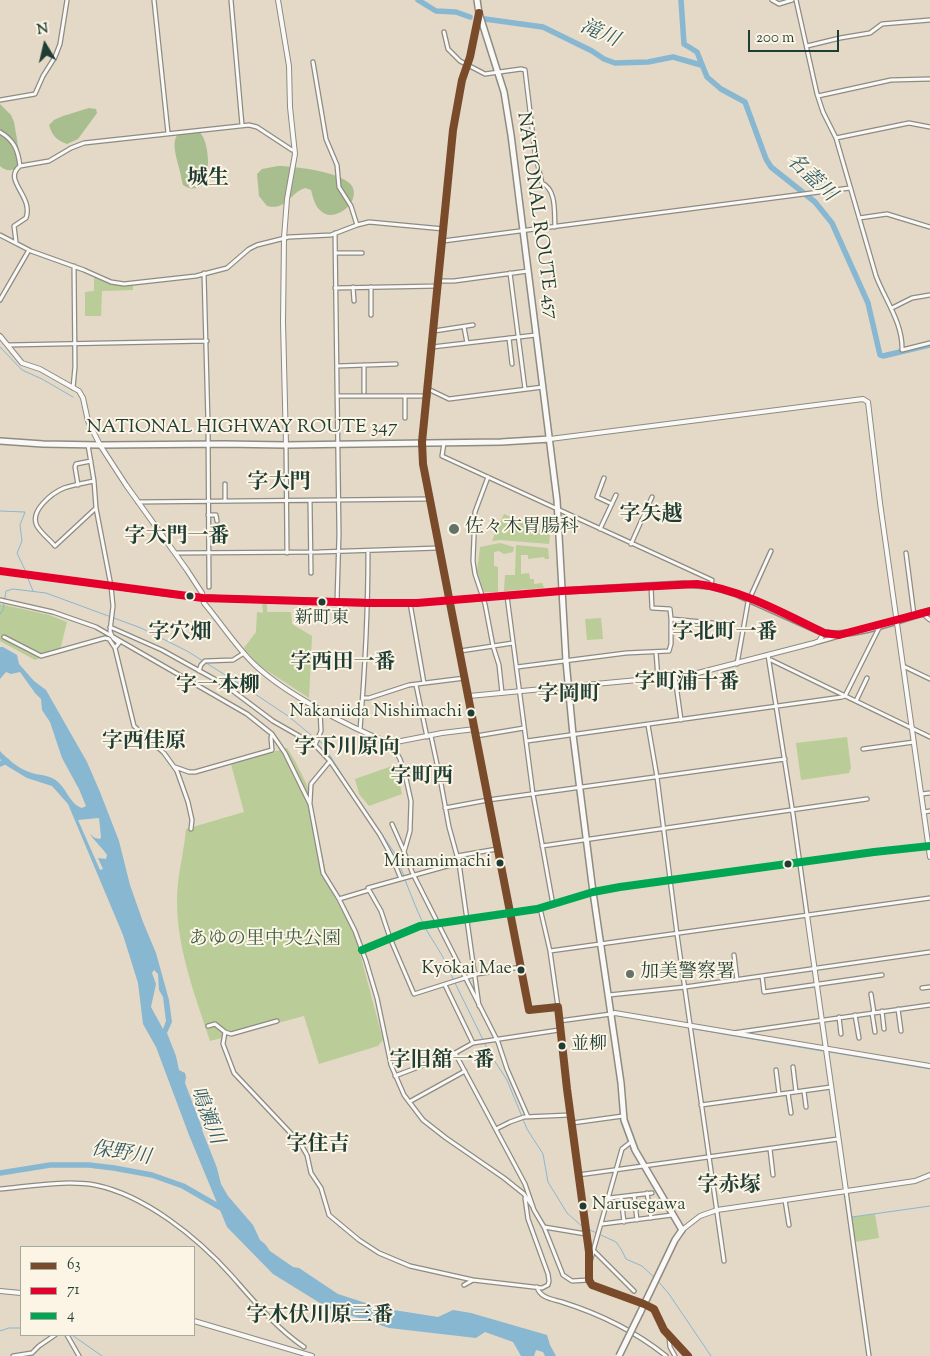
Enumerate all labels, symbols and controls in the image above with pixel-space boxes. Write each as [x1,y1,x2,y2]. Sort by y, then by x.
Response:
water label: 滝川 [576,16,622,54]
text: N [36,19,50,41]
north arrow [20,20,70,70]
scale bar [750,20,841,52]
text: 200 m [756,28,795,49]
street label: NATIONAL ROUTE 457 [510,111,562,321]
water label: 名蓋川 [780,150,840,208]
district label: 城生 [187,167,229,193]
street label: NATIONAL HIGHWAY ROUTE 347 [87,418,397,440]
district label: 字大門 [248,471,310,497]
district label: 字矢越 [620,503,682,529]
place label: 佐々木胃腸科 [465,518,579,540]
marker: 佐々木胃腸科 [447,522,461,536]
district label: 字大門一番 [125,525,229,551]
unlabelled marker [185,591,195,601]
marker: 新町東 [317,597,327,607]
place label: 新町東 [295,609,349,631]
district label: 字穴畑 [149,621,211,647]
district label: 字北町一番 [673,621,777,647]
district label: 字西田一番 [291,651,395,677]
district label: 字町浦十番 [635,671,739,697]
district label: 字一本柳 [176,674,260,700]
district label: 字岡町 [538,683,600,709]
place label: Nakaniida Nishimachi [289,702,462,724]
marker: Nakaniida Nishimachi [466,708,476,718]
district label: 字西佳原 [102,730,186,756]
district label: 字下川原向 [295,736,399,762]
district label: 字町西 [391,765,453,791]
place label: Minamimachi [384,852,491,874]
marker: Minamimachi [495,858,505,868]
unlabelled marker [783,859,793,869]
park label: あゆの里中央公園 [189,930,341,952]
place label: Kyōkai Mae [422,959,512,981]
place label: 加美警察署 [640,963,735,985]
marker: Kyōkai Mae [516,965,526,975]
marker: 加美警察署 [624,968,636,980]
place label: 並柳 [571,1035,607,1057]
marker: 並柳 [557,1041,567,1051]
district label: 字旧舘一番 [390,1049,494,1075]
water label: 鳴瀬川 [183,1084,227,1148]
district label: 字住吉 [287,1133,349,1159]
water label: 保野川 [89,1138,153,1172]
district label: 字赤塚 [698,1174,760,1200]
place label: Narusegawa [592,1195,685,1217]
marker: Narusegawa [578,1201,588,1211]
legend [20,1246,195,1336]
text: 63 [67,1255,81,1276]
text: 71 [67,1280,80,1301]
district label: 字木伏川原三番 [247,1304,393,1330]
text: 4 [67,1305,75,1326]

